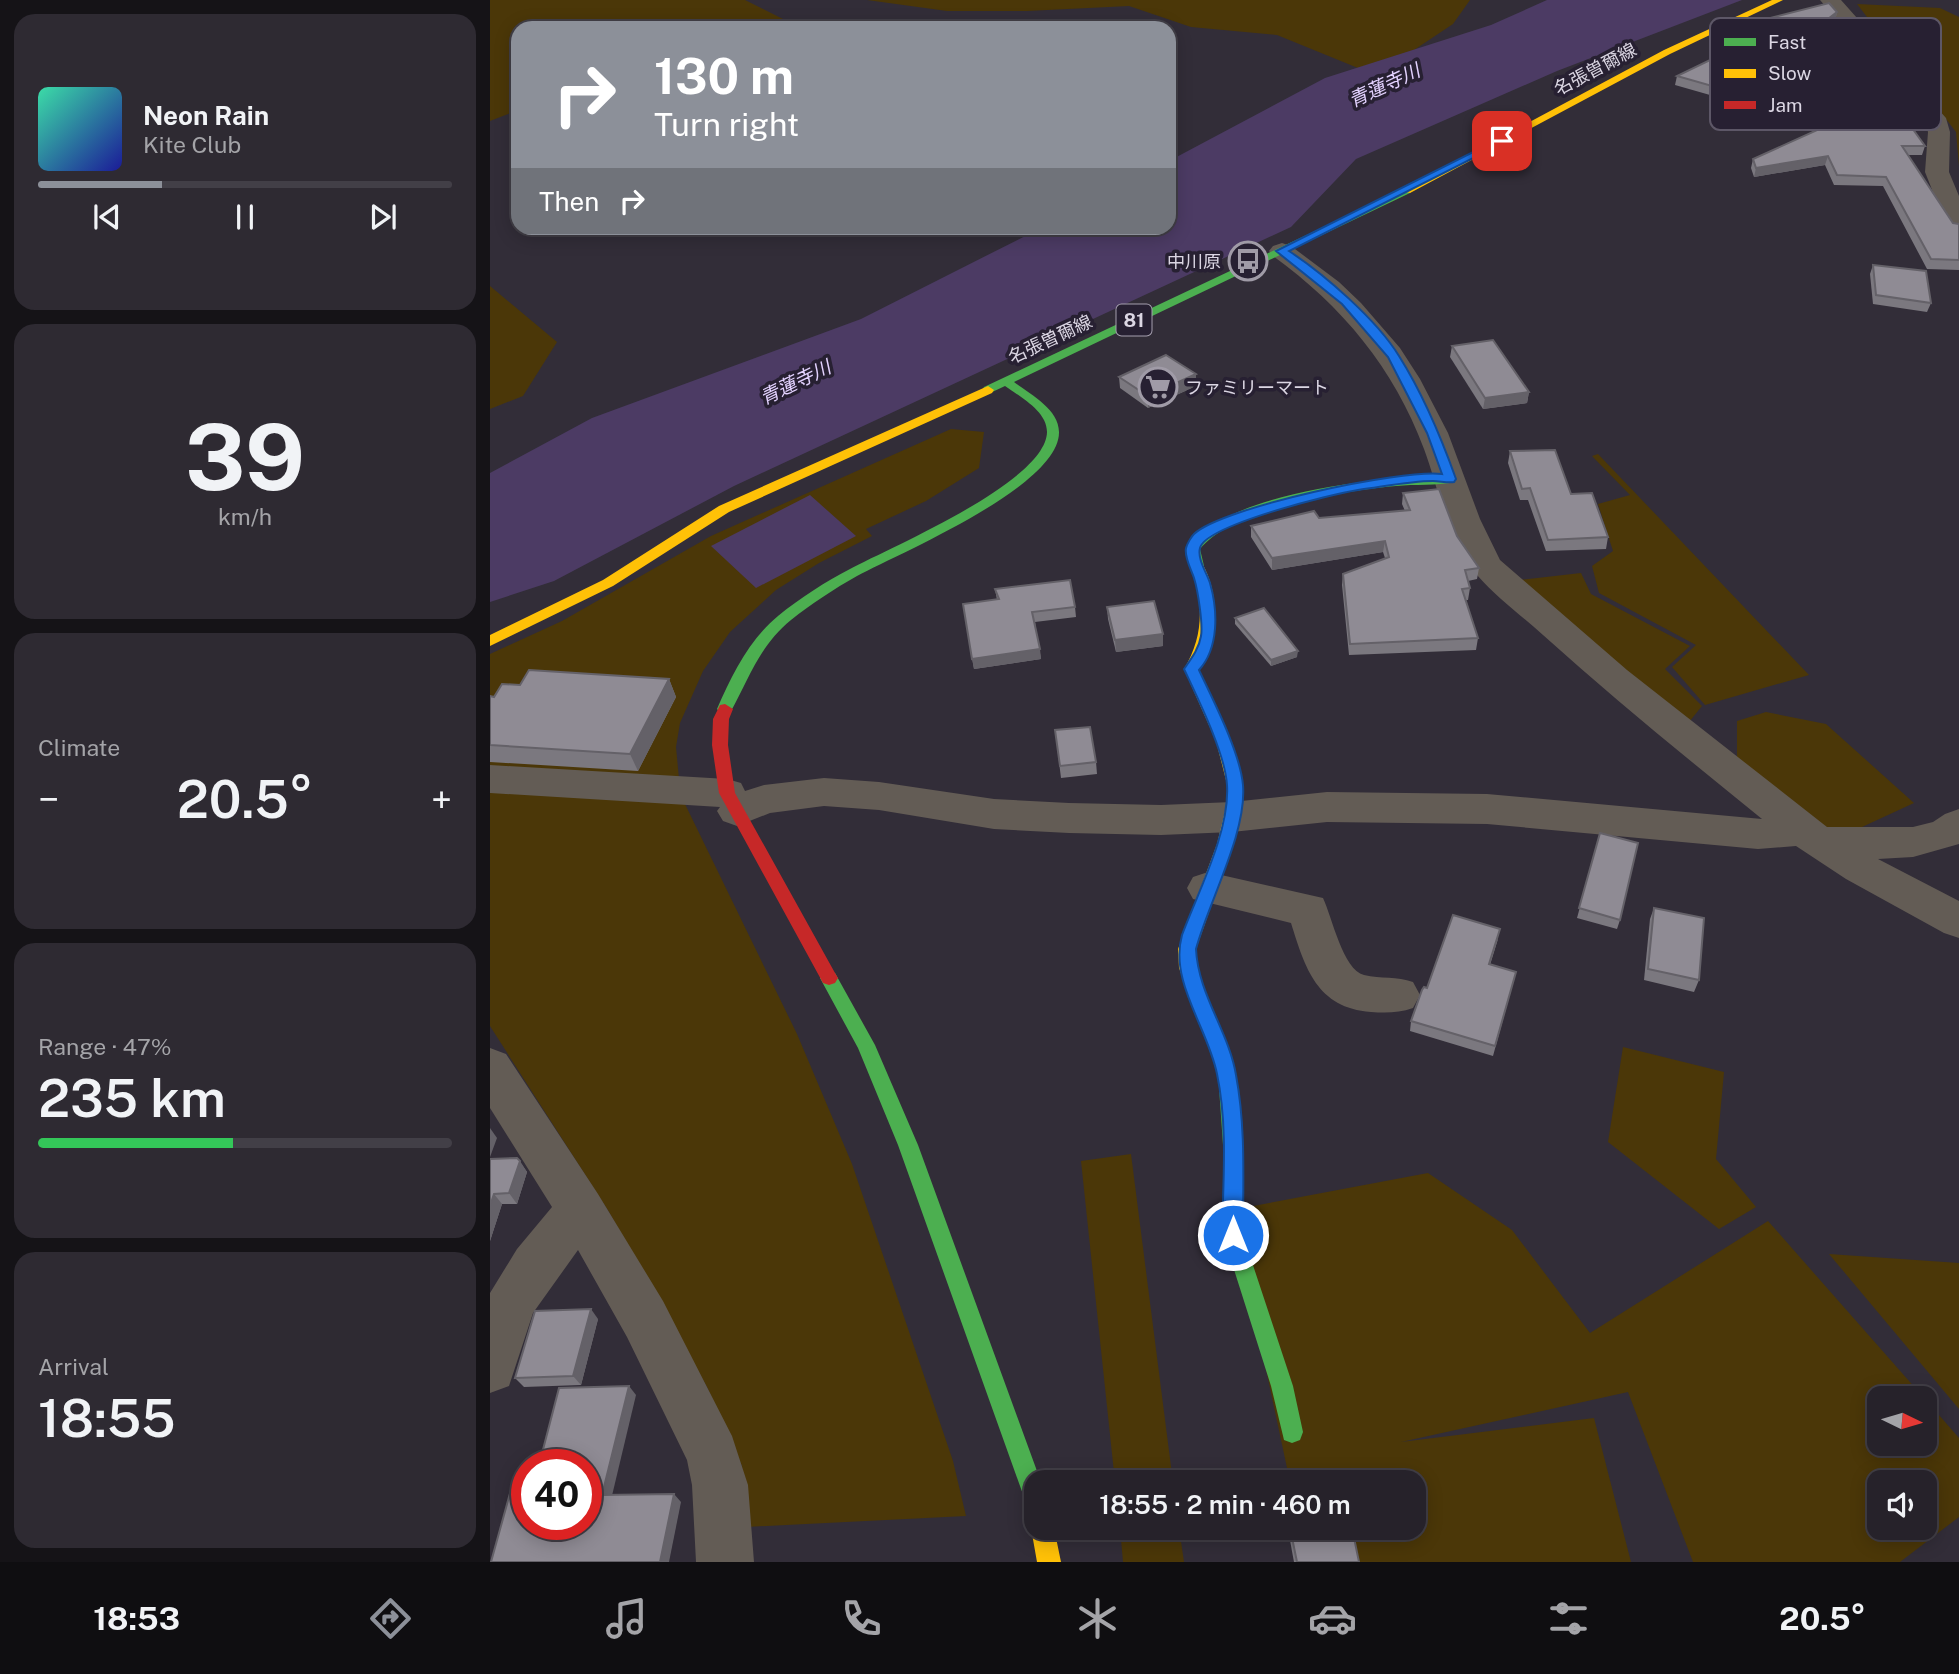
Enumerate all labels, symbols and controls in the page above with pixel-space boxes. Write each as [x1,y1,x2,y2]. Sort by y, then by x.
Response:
legend [1710,18,1941,130]
text: Fast [1768,31,1806,53]
street label: 名張曽爾線 [1550,39,1640,99]
text: 130 m [654,47,794,105]
icon: right [539,49,630,140]
water label: 青蓮寺川 [1345,58,1425,111]
text: Slow [1768,62,1812,84]
text: Jam [1768,94,1802,116]
text: Neon Rain [143,100,269,131]
text: Turn right [654,106,799,143]
pin [1472,111,1532,171]
icon: arrive [1483,122,1521,160]
text: Kite Club [143,131,241,158]
icon: right [613,182,651,220]
text: Then [539,186,599,217]
icon: previous [88,198,126,236]
icon: pause [226,198,264,236]
icon: next [364,198,402,236]
bus stop icon: 中川原 [1227,240,1269,282]
place label: 中川原 [1167,251,1221,272]
road number: 81 [1116,304,1152,336]
street label: 名張曽爾線 [1005,310,1095,368]
water label: 青蓮寺川 [756,355,836,409]
supermarket icon: ファミリーマート [1137,366,1179,408]
place label: ファミリーマート [1185,377,1329,398]
text: 39 [185,404,305,510]
text: km/h [218,503,272,530]
text: Climate [38,734,120,761]
text: 20.5° [177,769,313,830]
text: − [38,777,59,822]
text: + [431,777,452,822]
text: Range · 47% [38,1033,172,1060]
text: 235 km [38,1068,226,1129]
position arrow [1196,1198,1270,1272]
text: Arrival [38,1353,109,1380]
north arrow [1867,1386,1937,1456]
map controls [1867,1386,1937,1540]
text: 18:55 [38,1388,176,1449]
speed limit sign: 40 [511,1449,602,1540]
button: sound [1867,1470,1937,1540]
text: 18:55 · 2 min · 460 m [1099,1489,1351,1520]
icon: directions [366,1594,415,1643]
icon: music [602,1594,651,1643]
icon: phone [837,1594,886,1643]
icon: climate [1073,1594,1122,1643]
icon: car [1308,1594,1357,1643]
icon: filters [1544,1594,1593,1643]
text: 18:53 [93,1600,180,1637]
text: 20.5° [1779,1600,1866,1637]

